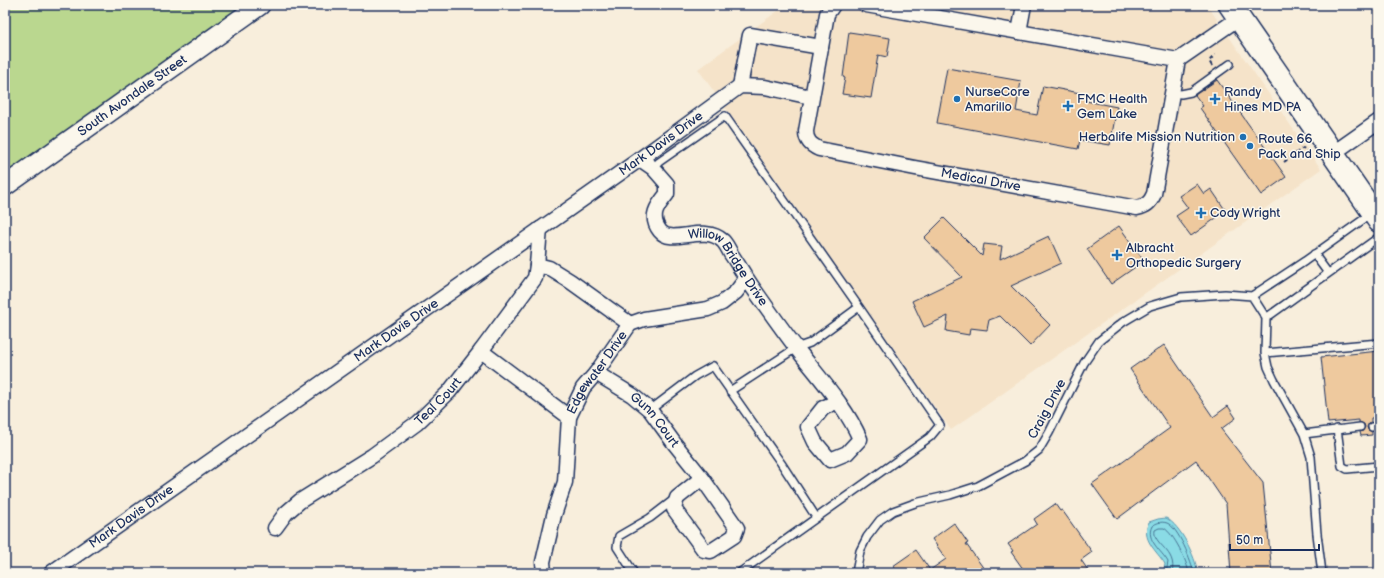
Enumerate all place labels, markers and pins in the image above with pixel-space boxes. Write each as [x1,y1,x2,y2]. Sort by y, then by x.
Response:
place label: NurseCore Amarillo [965,84,1030,115]
place label: Randy Hines MD PA [1224,84,1301,115]
place label: FMC Health Gem Lake [1077,91,1147,122]
marker: Randy Hines MD PA [1209,93,1221,105]
marker: NurseCore Amarillo [952,94,962,104]
marker: FMC Health Gem Lake [1062,100,1074,112]
place label: Herbalife Mission Nutrition [1079,129,1235,145]
place label: Route 66 Pack and Ship [1258,131,1341,162]
marker: Herbalife Mission Nutrition [1238,132,1248,142]
marker: Route 66 Pack and Ship [1245,141,1255,151]
place label: Cody Wright [1210,205,1280,221]
marker: Cody Wright [1195,207,1207,219]
place label: Albracht Orthopedic Surgery [1126,240,1241,271]
marker: Albracht Orthopedic Surgery [1111,249,1123,261]

